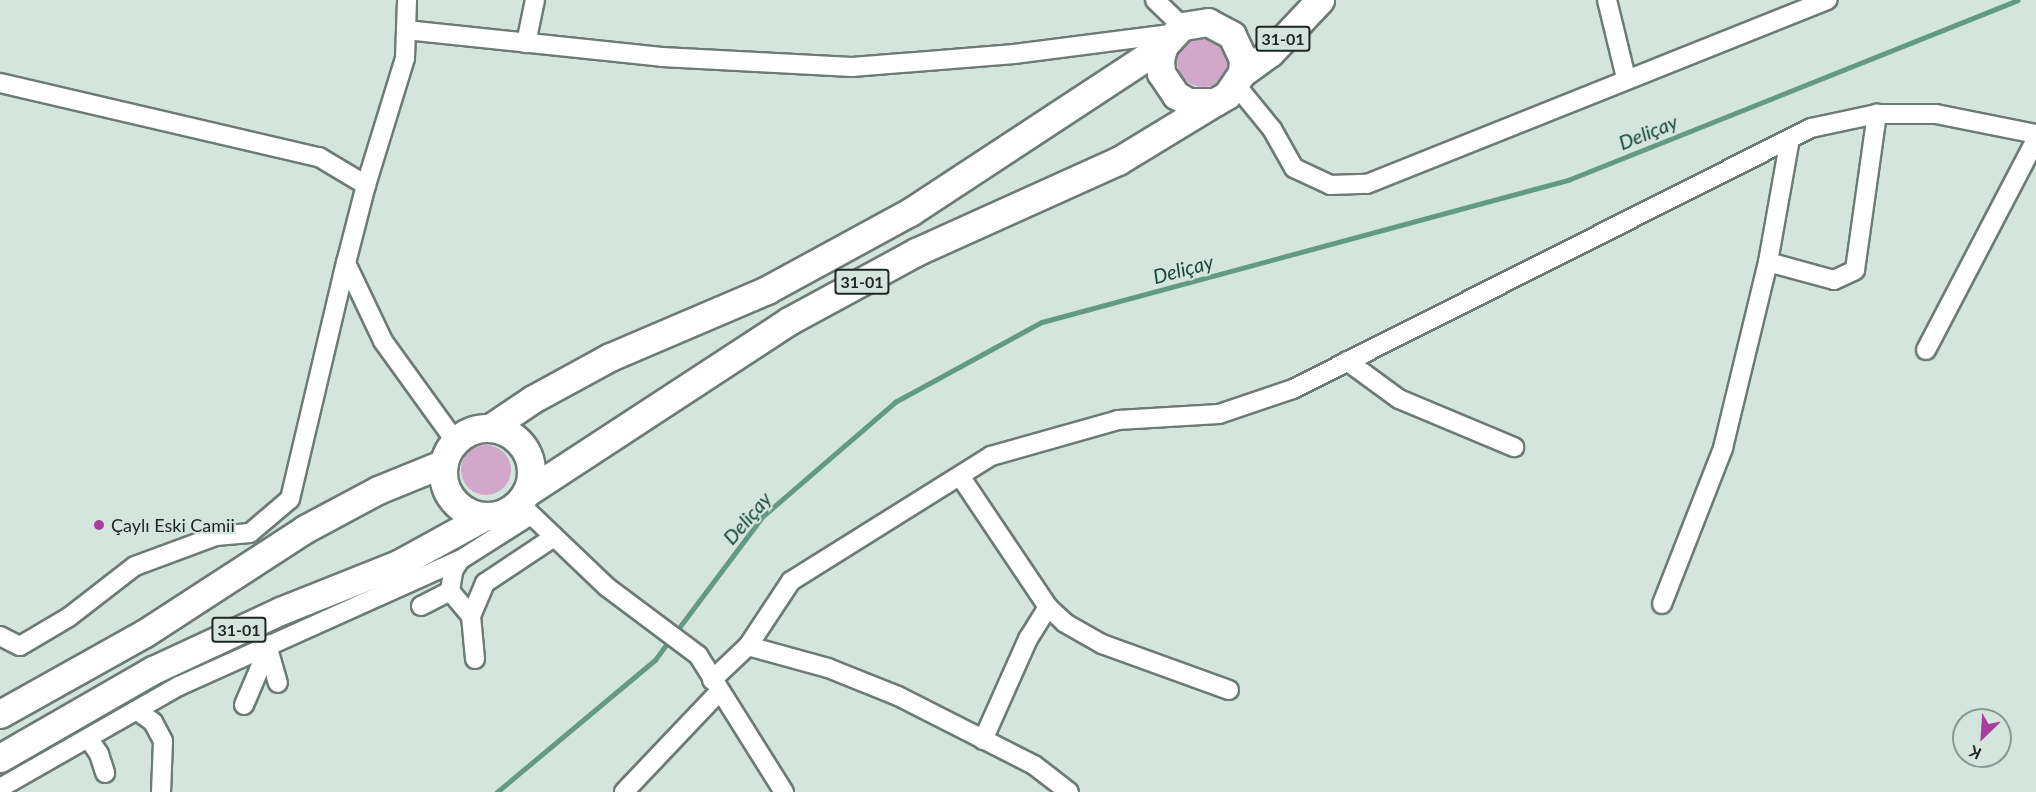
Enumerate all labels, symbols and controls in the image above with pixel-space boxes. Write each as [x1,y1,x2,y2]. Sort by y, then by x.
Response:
road number: 31-01 [1254,26,1312,52]
water label: Deliçay [1615,109,1681,155]
water label: Deliçay [1150,249,1216,289]
road number: 31-01 [834,269,890,295]
water label: Deliçay [718,487,776,549]
place label: Çaylı Eski Camii [111,514,235,536]
marker: Çaylı Eski Camii [92,518,106,532]
road number: 31-01 [210,617,268,643]
north arrow [1952,708,2012,768]
text: K [1966,742,1984,764]

